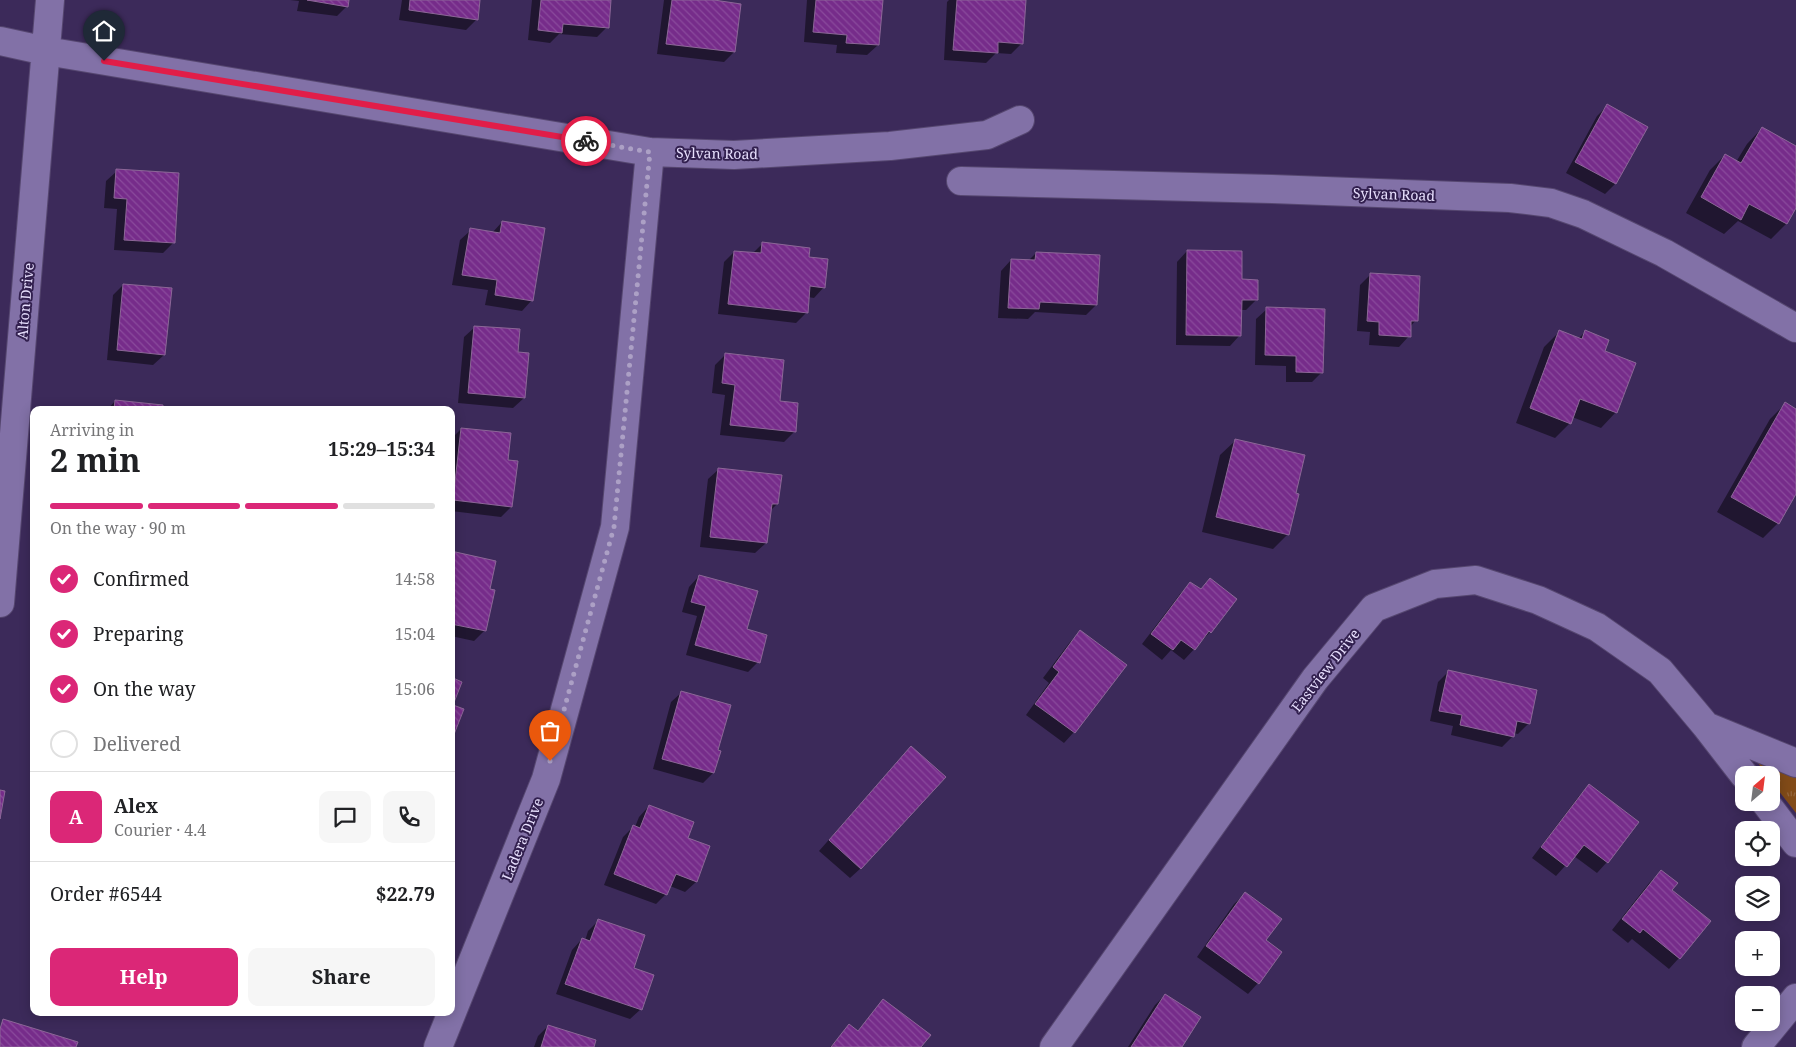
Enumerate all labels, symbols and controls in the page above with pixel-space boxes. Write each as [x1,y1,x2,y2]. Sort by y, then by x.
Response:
pin [83,10,125,61]
icon: home [90,17,118,45]
courier [561,116,611,166]
icon: bike [572,127,600,155]
street label: Sylvan Road [676,143,759,163]
street label: Sylvan Road [1353,183,1436,205]
street label: Alton Drive [12,262,38,340]
text: Arriving in [50,419,134,441]
text: 15:29–15:34 [328,436,435,462]
text: 2 min [50,438,141,481]
text: On the way · 90 m [50,517,186,539]
icon: check [50,565,78,593]
text: Confirmed [93,566,189,592]
text: 14:58 [395,568,435,590]
icon: check [50,620,78,648]
text: Preparing [93,621,183,647]
text: 15:04 [395,623,435,645]
street label: Eastview Drive [1287,625,1363,715]
icon: check [50,675,78,703]
text: On the way [93,676,196,702]
text: 15:06 [395,678,435,700]
pin [529,710,571,761]
icon: bag [536,717,564,745]
text: Delivered [93,731,181,757]
north arrow [1735,766,1780,811]
map controls [1735,766,1780,1031]
button: chat [319,791,371,843]
button: phone [383,791,435,843]
text: Alex [114,793,158,819]
street label: Ladera Drive [497,795,547,883]
text: A [69,804,83,830]
text: Courier · 4.4 [114,819,206,841]
button: locate [1735,821,1780,866]
button: layers [1735,876,1780,921]
text: Order #6544 [50,881,162,907]
text: $22.79 [376,881,435,907]
button: + [1735,931,1780,976]
button: Help [50,948,238,1006]
button: Share [248,948,435,1006]
button: − [1735,986,1780,1031]

